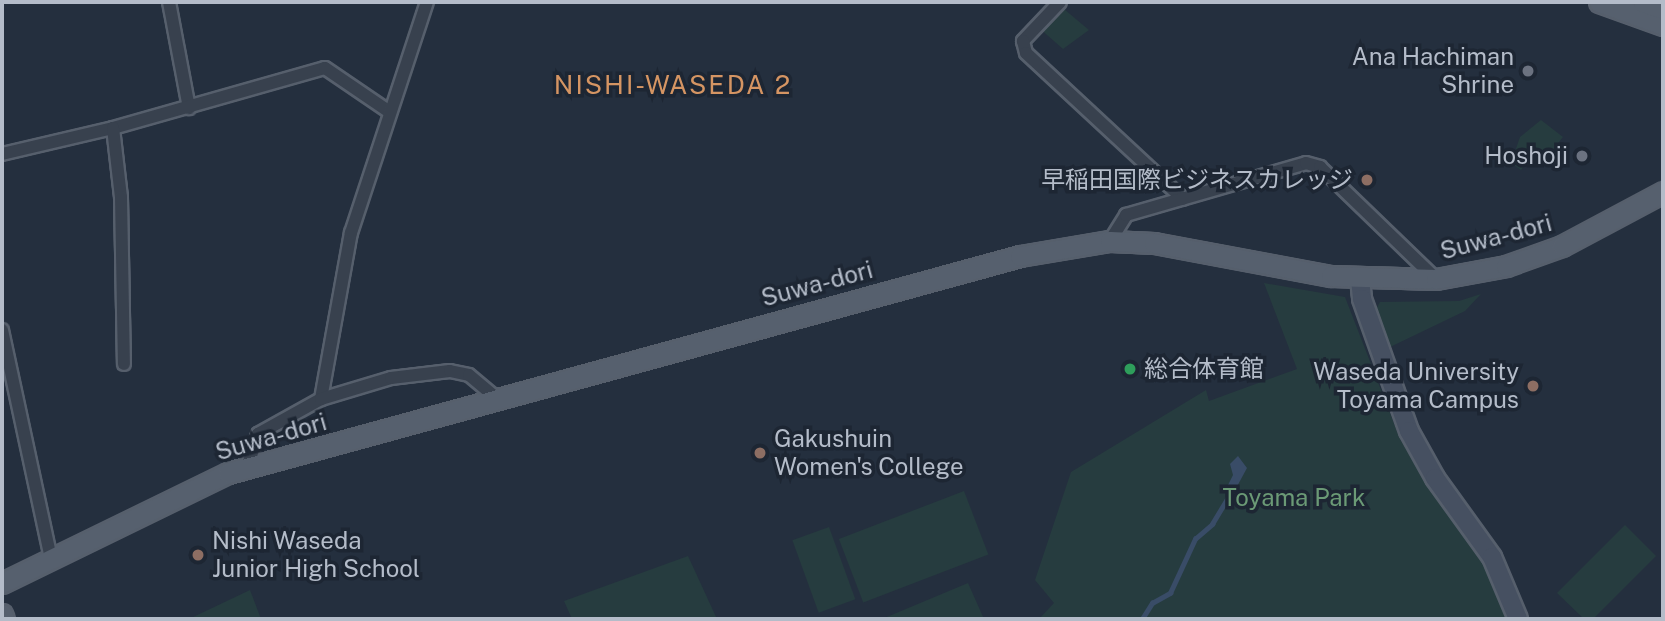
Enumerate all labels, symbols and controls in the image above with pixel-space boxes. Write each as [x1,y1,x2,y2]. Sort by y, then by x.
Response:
place label: Ana Hachiman Shrine [1352,43,1514,99]
marker: Ana Hachiman Shrine [1520,63,1536,79]
district label: NISHI-WASEDA 2 [556,69,790,101]
place label: Hoshoji [1484,142,1568,170]
marker: Hoshoji [1574,148,1590,164]
place label: 早稲田国際ビジネスカレッジ [1041,166,1353,194]
marker: 早稲田国際ビジネスカレッジ [1359,172,1375,188]
street label: Suwa-dori [1437,208,1555,266]
street label: Suwa-dori [758,255,876,313]
place label: 総合体育館 [1144,355,1264,383]
place label: Waseda University Toyama Campus [1313,358,1519,414]
marker: 総合体育館 [1122,361,1138,377]
marker: Waseda University Toyama Campus [1525,378,1541,394]
street label: Suwa-dori [212,407,330,467]
place label: Gakushuin Women's College [774,425,964,481]
marker: Gakushuin Women's College [752,445,768,461]
park label: Toyama Park [1223,484,1365,512]
place label: Nishi Waseda Junior High School [212,527,420,583]
marker: Nishi Waseda Junior High School [190,547,206,563]

